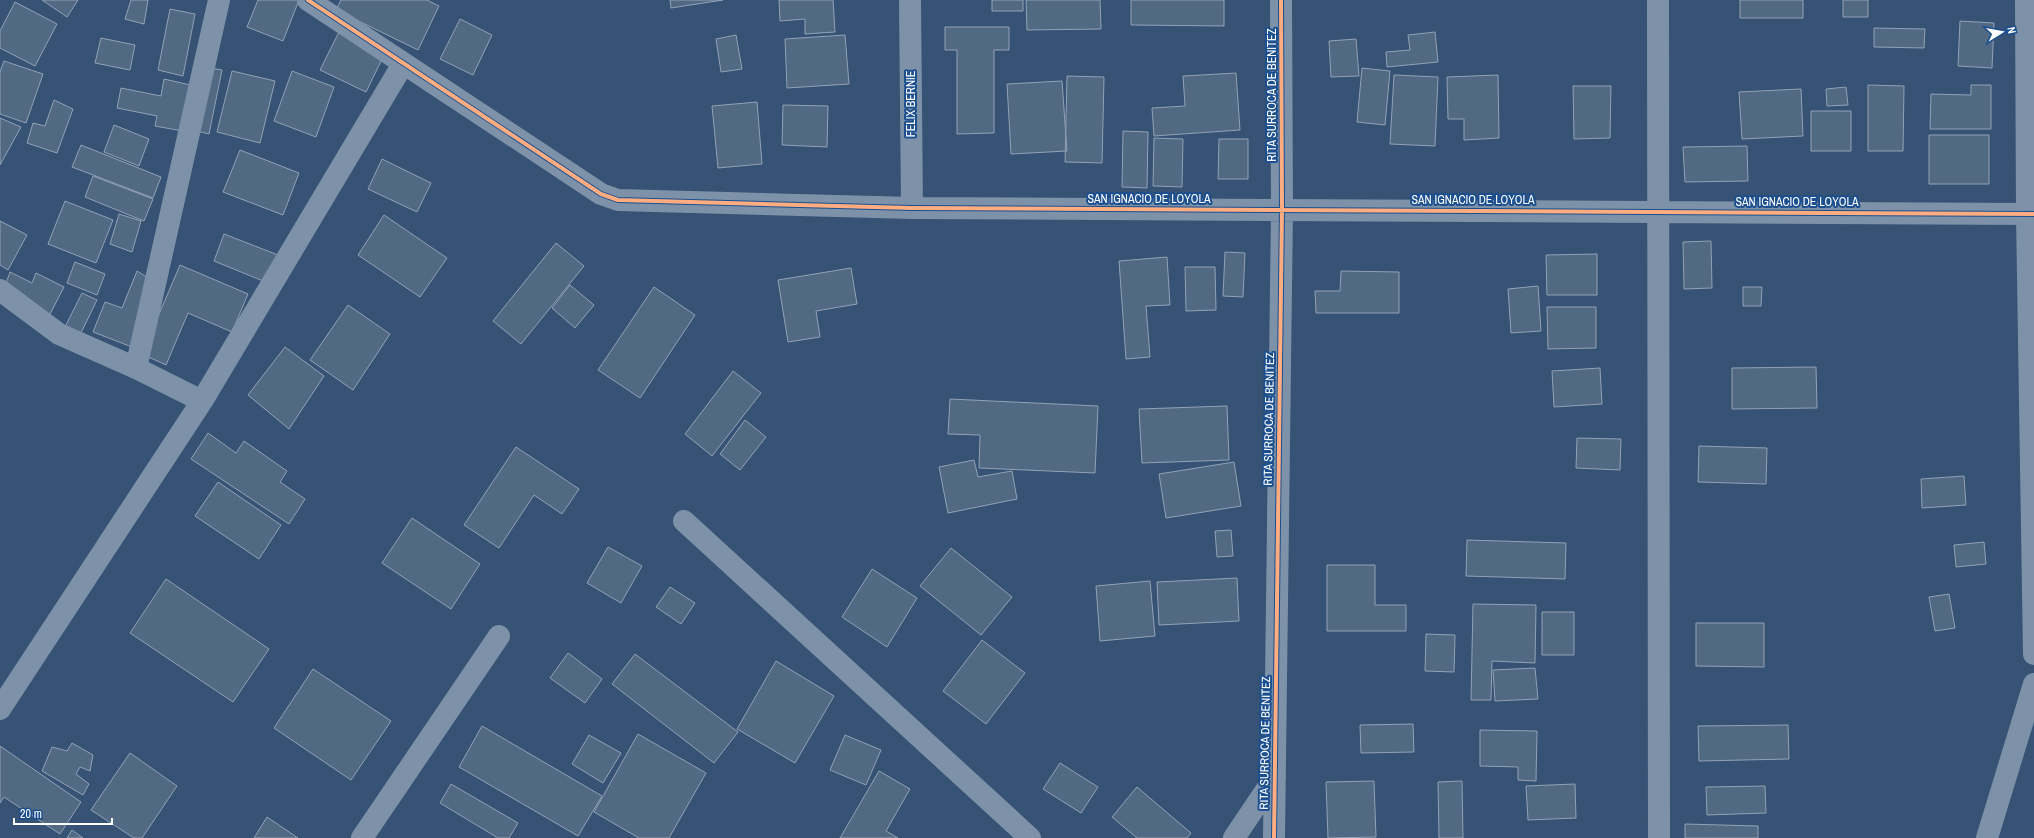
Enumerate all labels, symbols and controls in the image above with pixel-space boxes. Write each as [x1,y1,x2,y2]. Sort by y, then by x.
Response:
north arrow [1982,12,2022,52]
text: N [2004,26,2019,35]
street label: RITA SURROCA DE BENITEZ [1264,28,1280,162]
street label: FELIX BERNIE [903,71,919,137]
street label: SAN IGNACIO DE LOYOLA [1087,191,1211,207]
street label: SAN IGNACIO DE LOYOLA [1411,192,1535,208]
street label: SAN IGNACIO DE LOYOLA [1735,194,1859,210]
street label: RITA SURROCA DE BENITEZ [1260,352,1278,486]
street label: RITA SURROCA DE BENITEZ [1256,676,1274,810]
scale bar [14,800,112,826]
text: 20 m [20,806,42,822]

